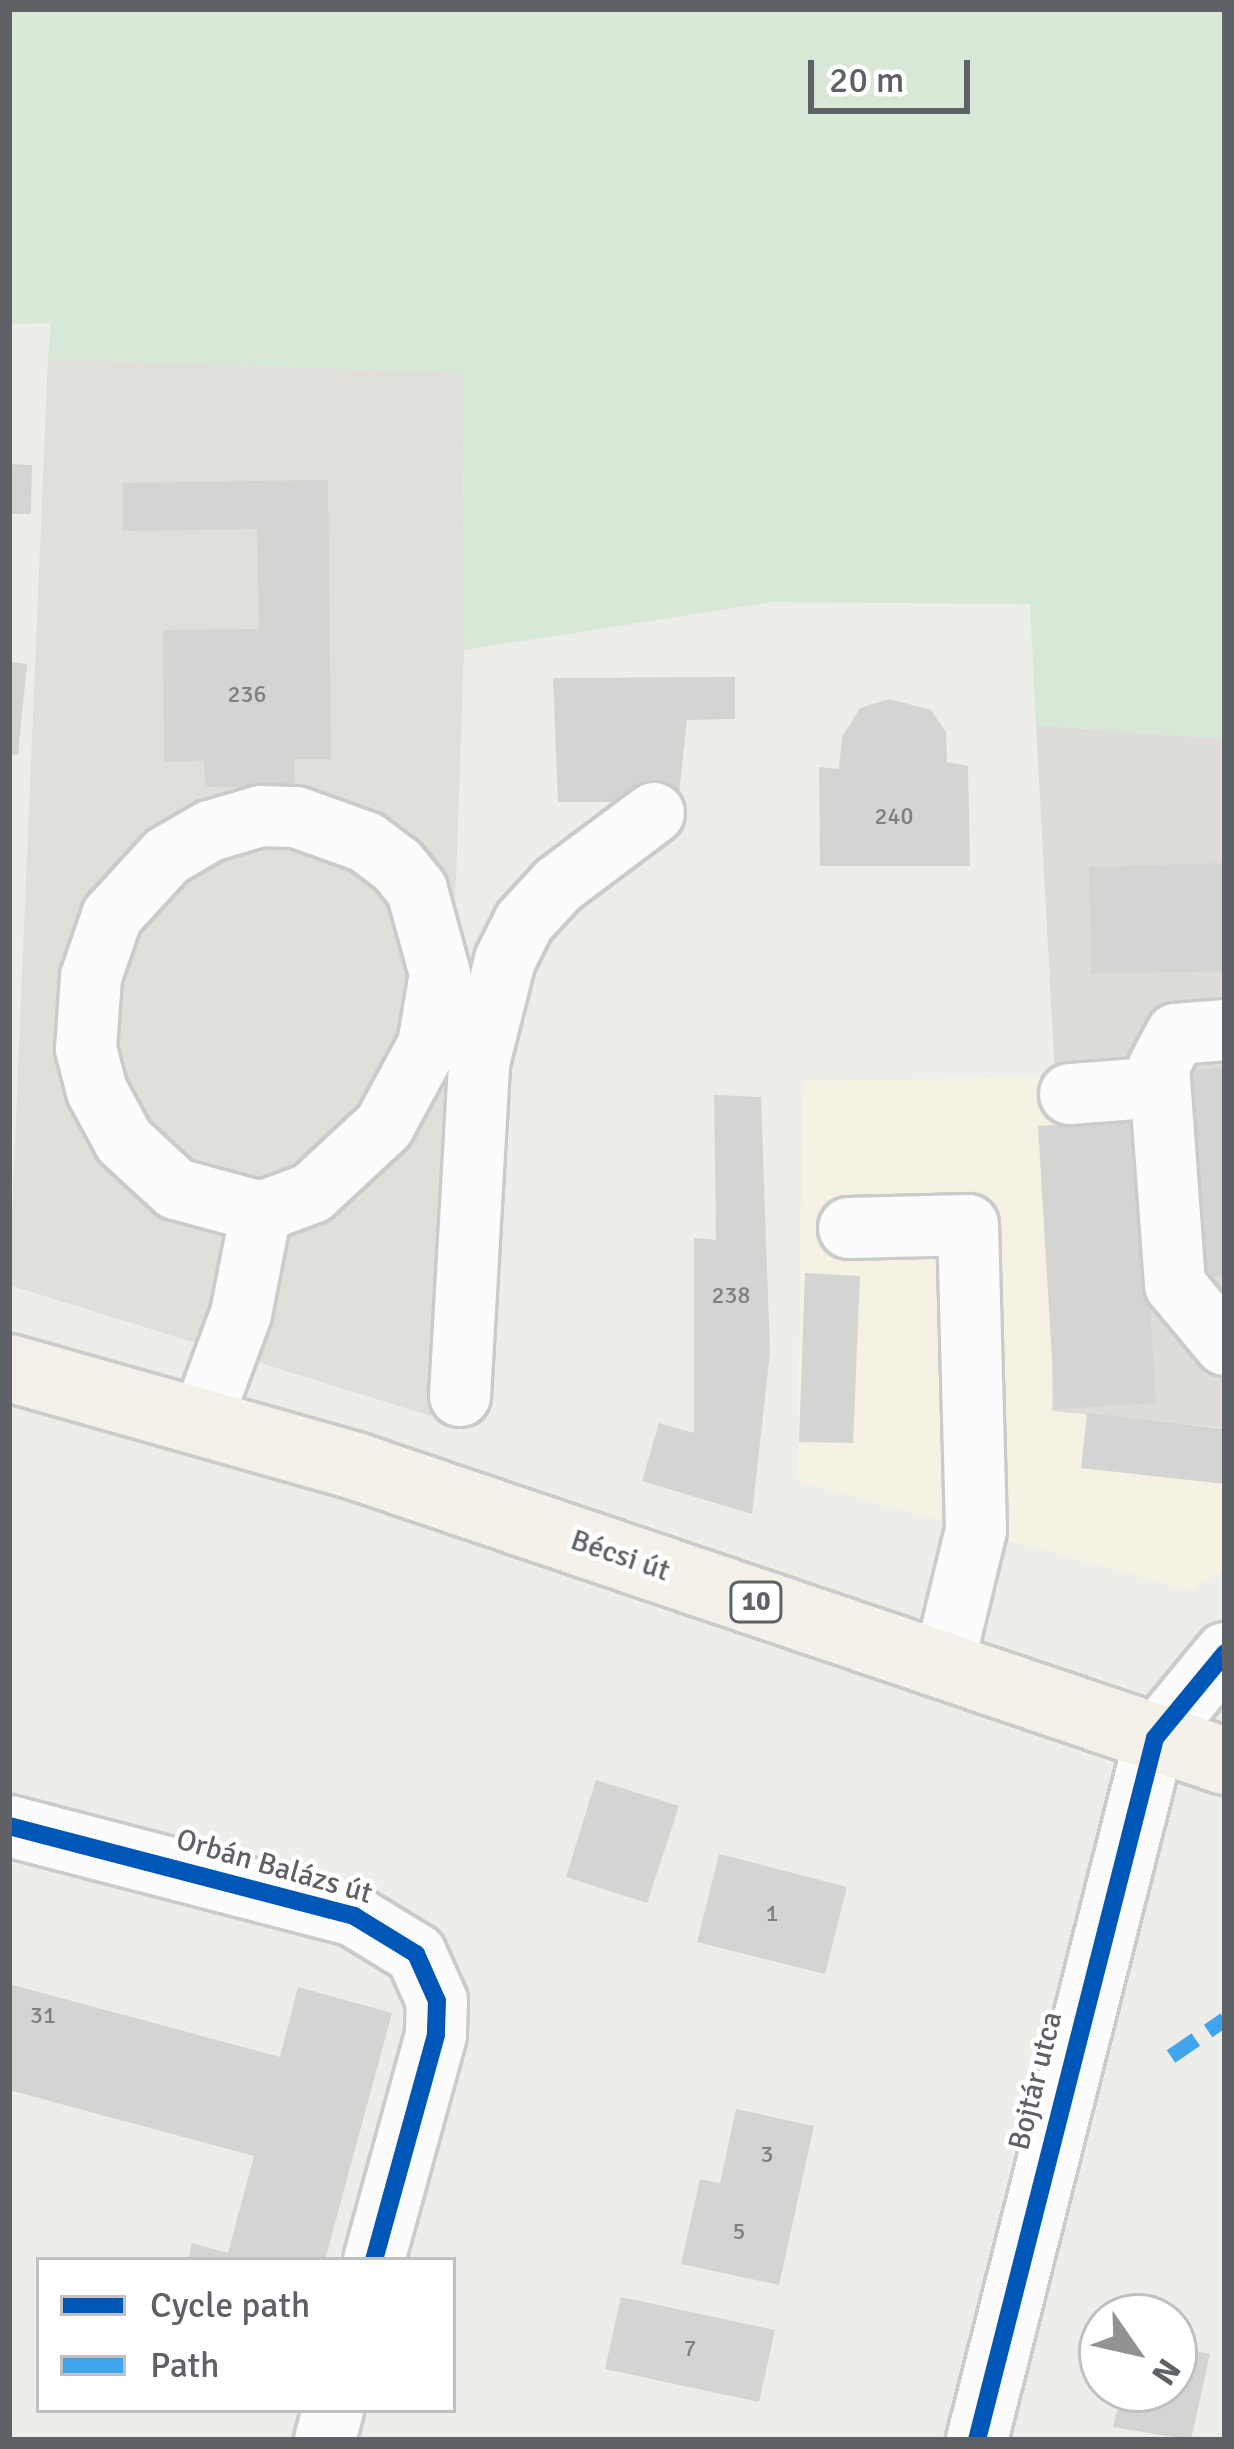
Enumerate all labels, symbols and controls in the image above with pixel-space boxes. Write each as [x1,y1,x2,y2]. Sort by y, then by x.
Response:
scale bar [814,36,976,110]
text: 20 m [829,58,905,103]
house number: 236 [228,681,266,709]
house number: 240 [875,803,913,831]
house number: 238 [712,1282,750,1310]
street label: Bécsi út [566,1522,674,1590]
road number: 10 [729,1581,783,1623]
street label: Orbán Balázs út [172,1822,376,1912]
house number: 1 [766,1900,778,1928]
house number: 31 [30,2002,56,2030]
street label: Bojtár utca [1001,2008,1071,2154]
house number: 3 [761,2141,773,2169]
house number: 5 [733,2218,745,2246]
legend [36,2257,456,2413]
text: Cycle path [150,2283,310,2328]
north arrow [1078,2293,1198,2413]
house number: 7 [684,2335,696,2363]
text: Path [150,2343,220,2388]
text: N [1142,2351,1189,2393]

